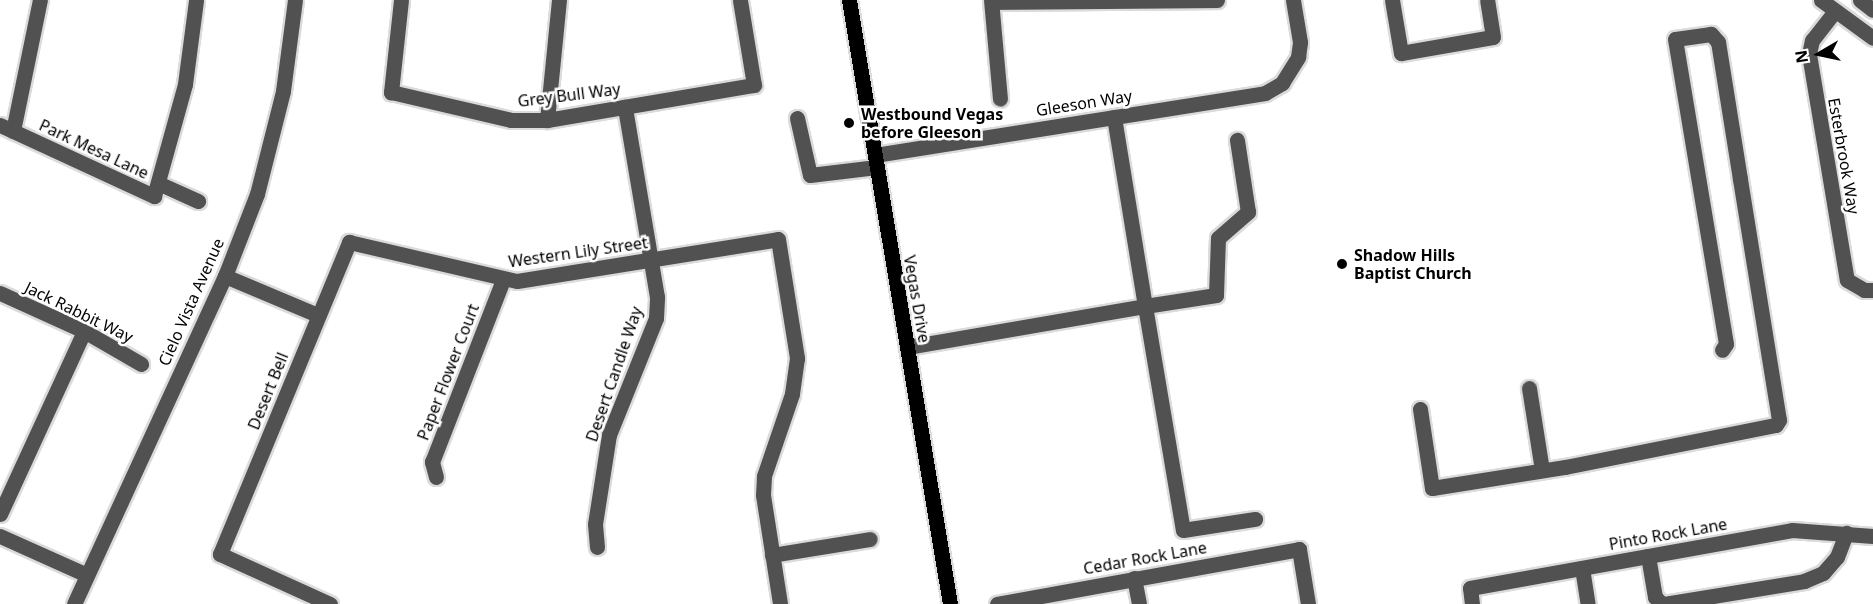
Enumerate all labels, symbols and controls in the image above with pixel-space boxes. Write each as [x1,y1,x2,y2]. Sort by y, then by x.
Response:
north arrow [1789,24,1849,84]
text: N [1789,49,1813,65]
street label: Grey Bull Way [517,79,621,111]
street label: Gleeson Way [1035,86,1133,120]
street label: Esterbrook Way [1824,96,1864,216]
place label: Westbound Vegas before Gleeson [861,104,1003,142]
street label: Park Mesa Lane [36,115,152,183]
marker: Westbound Vegas before Gleeson [842,116,856,130]
street label: Western Lily Street [507,233,649,271]
street label: Cielo Vista Avenue [154,235,228,369]
place label: Shadow Hills Baptist Church [1354,245,1472,283]
street label: Vegas Drive [900,254,934,344]
marker: Shadow Hills Baptist Church [1335,257,1349,271]
street label: Jack Rabbit Way [22,277,136,347]
street label: Paper Flower Court [413,301,483,443]
street label: Desert Candle Way [582,304,646,444]
street label: Desert Bell [244,350,292,432]
street label: Pinto Rock Lane [1607,514,1729,554]
street label: Cedar Rock Lane [1082,538,1208,578]

